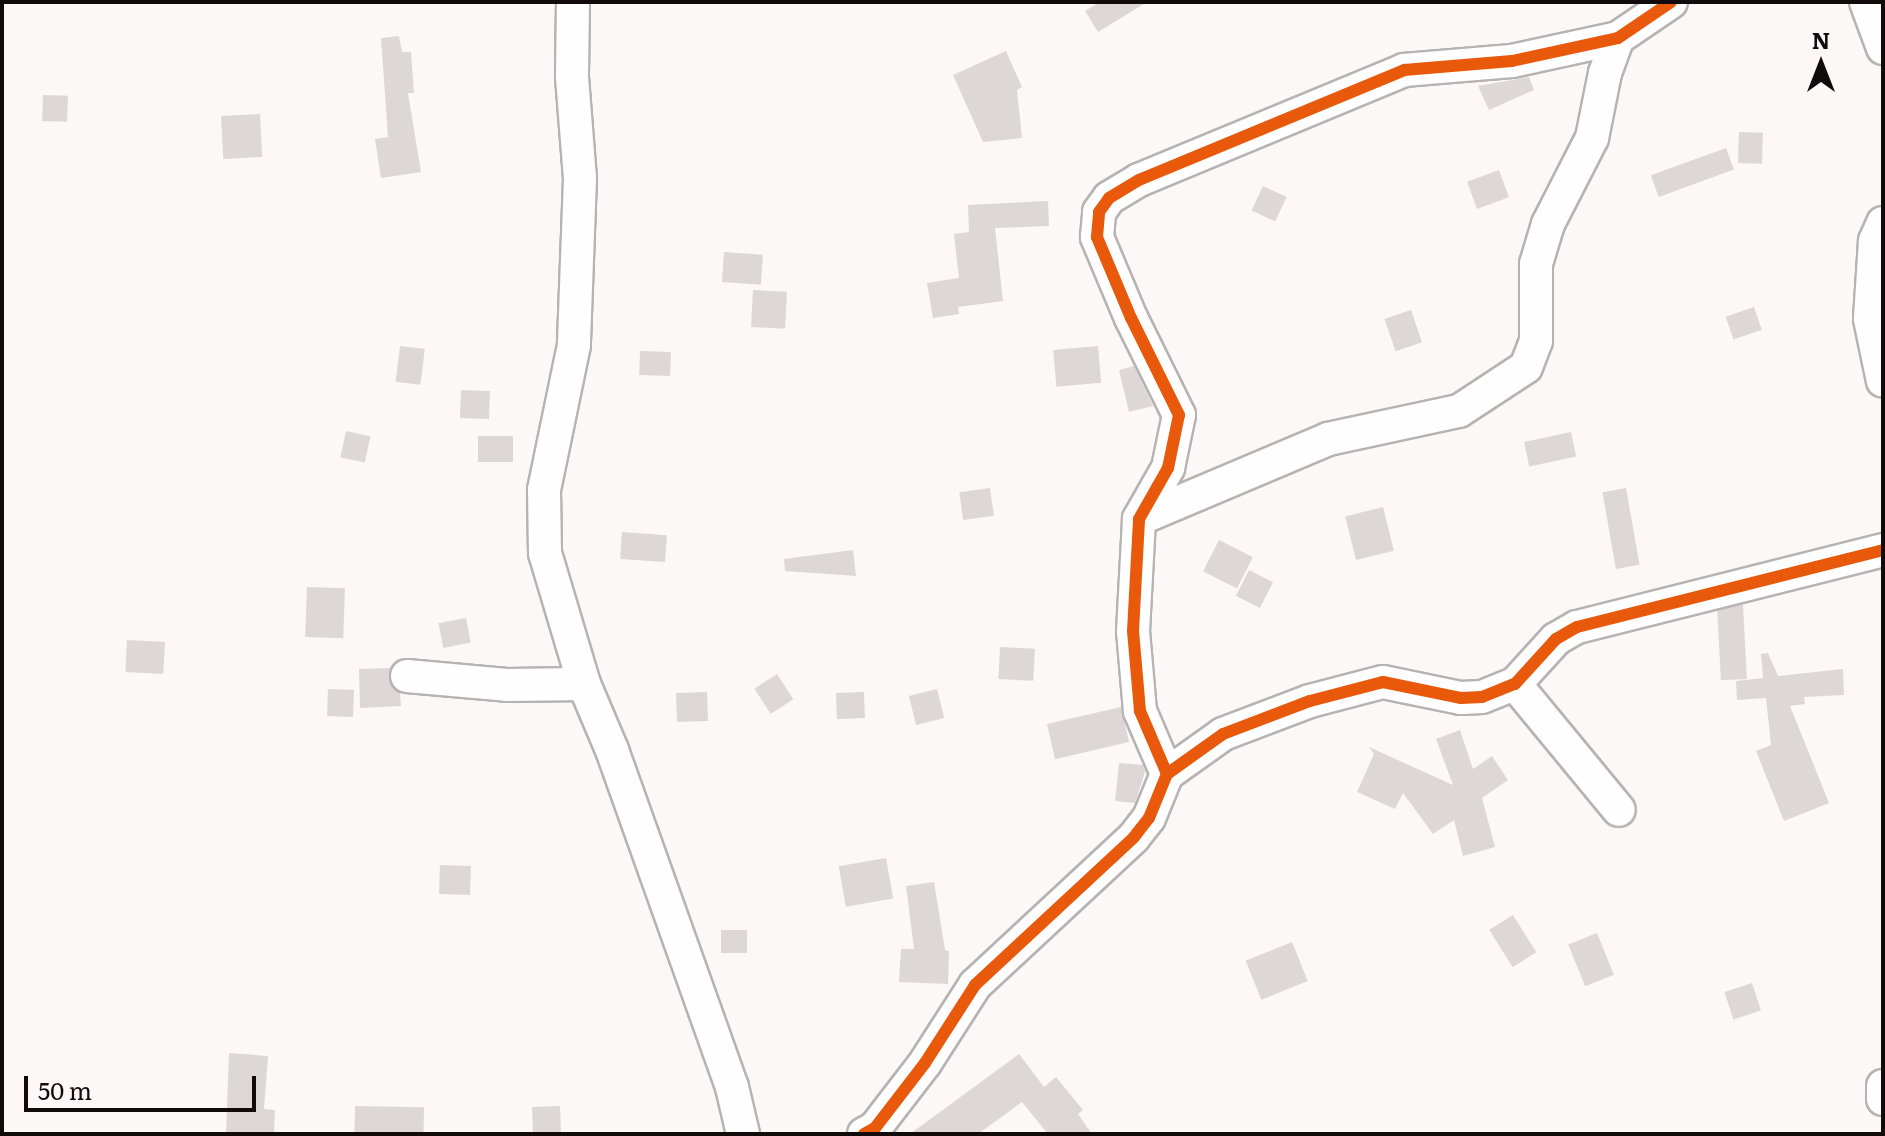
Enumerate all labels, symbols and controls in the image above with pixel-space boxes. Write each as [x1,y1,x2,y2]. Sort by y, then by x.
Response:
text: N [1812,23,1830,56]
north arrow [1781,24,1861,104]
scale bar [28,1060,260,1110]
text: 50 m [38,1072,92,1107]

